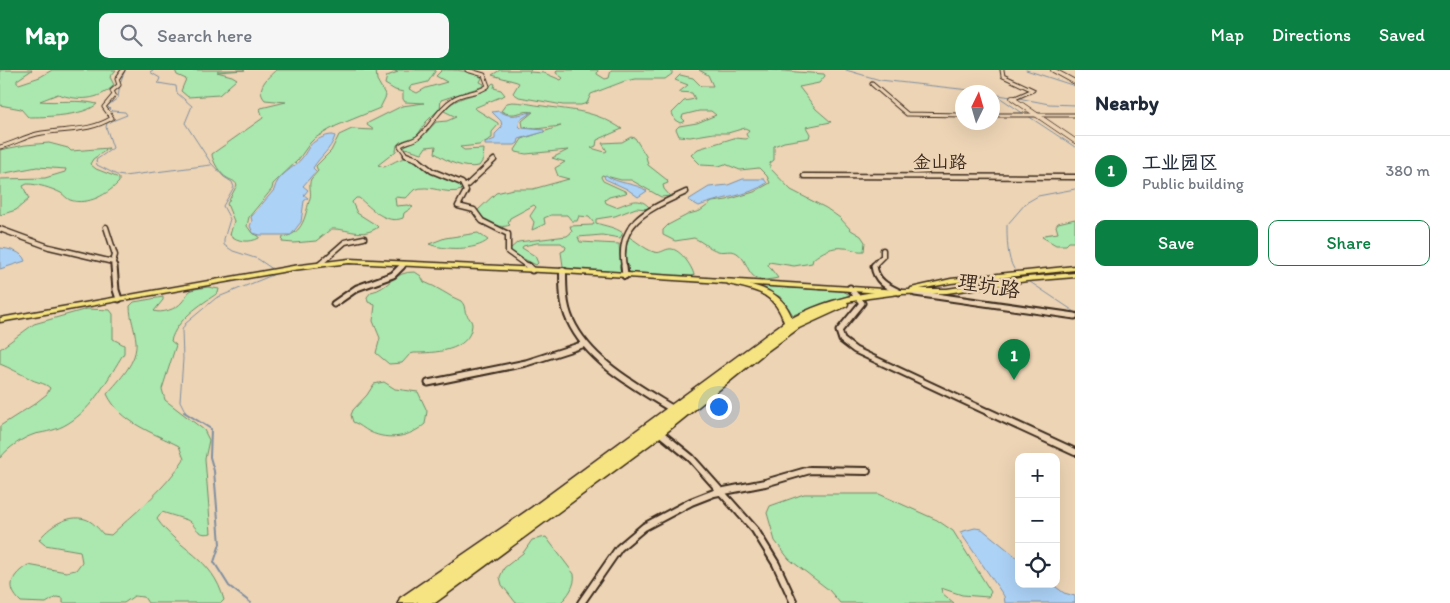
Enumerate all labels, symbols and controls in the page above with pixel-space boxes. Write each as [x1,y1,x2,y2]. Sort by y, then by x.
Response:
search box [99,13,449,58]
text: Map [25,21,69,50]
icon: search [117,21,145,49]
text: Search here [157,24,252,47]
text: Map [1211,24,1244,46]
text: Directions [1272,24,1351,46]
text: Saved [1379,24,1425,46]
north arrow [955,85,1000,130]
text: Nearby [1095,90,1159,115]
street label: 金山路 [913,151,967,173]
text: 工业园区 [1142,151,1218,174]
text: 1 [1107,161,1115,180]
text: 380 m [1386,161,1430,180]
text: Public building [1142,174,1244,193]
button: Save [1095,220,1258,266]
button: Share [1268,220,1430,266]
street label: 理坑路 [956,268,1022,303]
pin: 1 [998,339,1030,380]
your location [706,394,732,420]
map controls [1015,453,1060,588]
button: + [1015,453,1060,498]
button: − [1015,498,1060,543]
button: locate [1015,543,1060,588]

